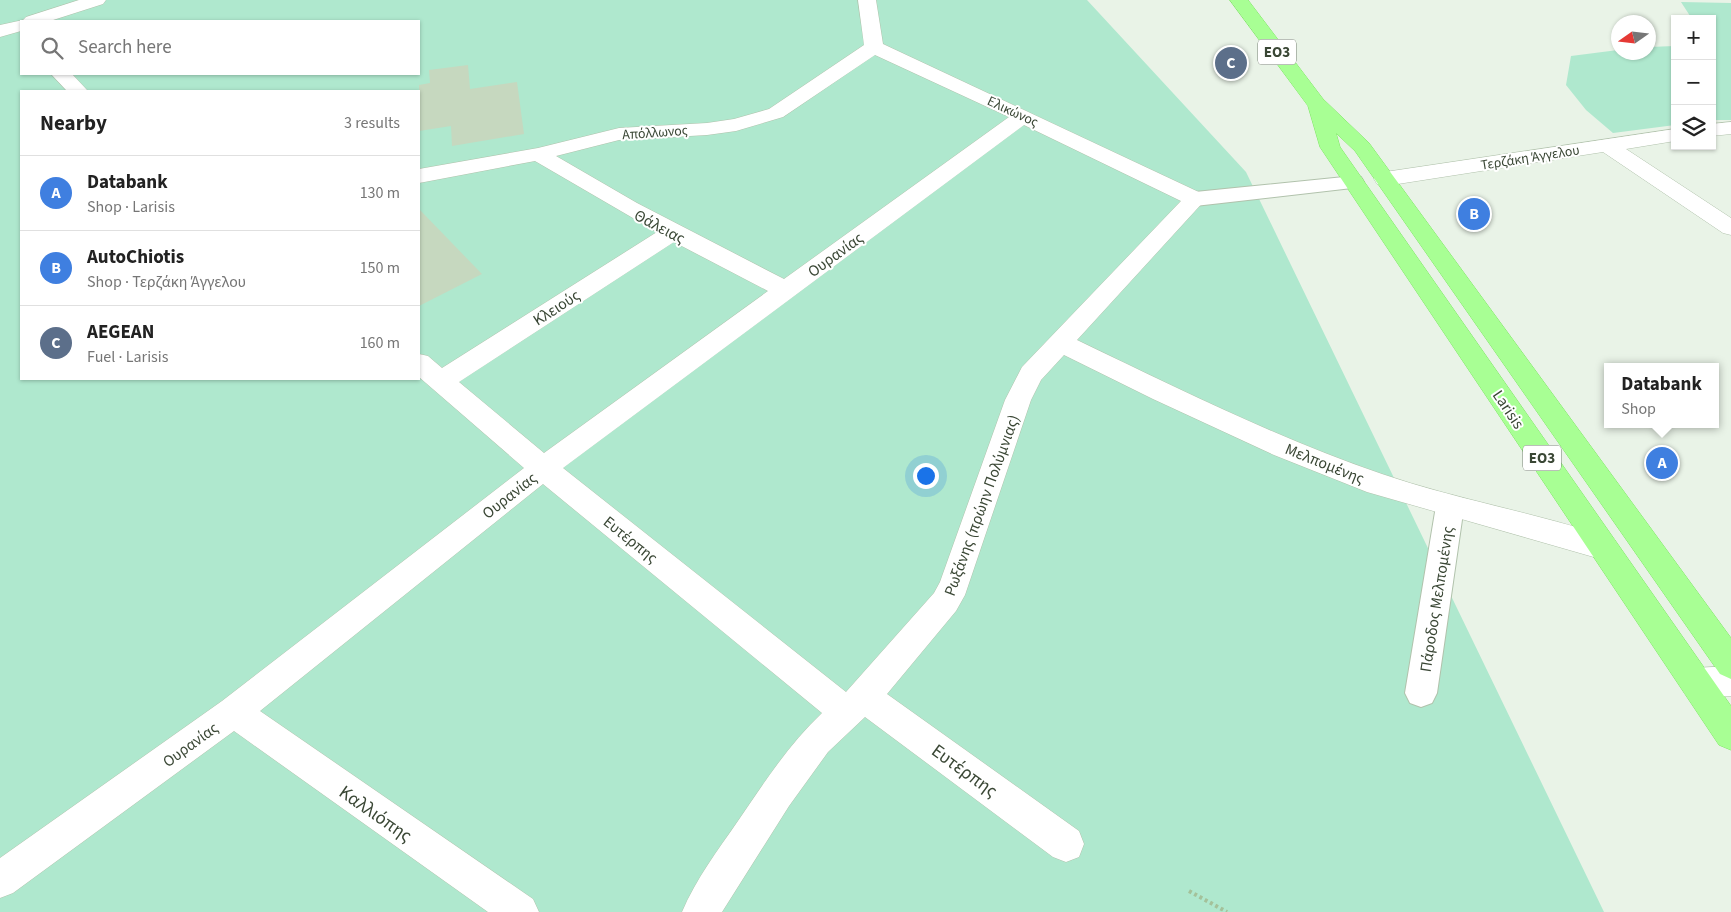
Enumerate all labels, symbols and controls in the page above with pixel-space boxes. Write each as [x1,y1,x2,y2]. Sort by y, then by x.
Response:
north arrow [1611,15,1656,60]
map controls [1671,15,1716,150]
button: + [1671,15,1716,60]
search box [20,20,420,75]
icon: search [38,34,66,62]
text: Search here [78,34,172,61]
road number: ΕΟ3 [1258,40,1296,64]
pin: C [1215,44,1247,82]
button: − [1671,60,1716,105]
street label: Ελικώνος [984,91,1041,132]
button: layers [1671,105,1716,150]
text: Nearby [40,108,107,138]
text: 3 results [344,112,400,134]
street label: Απόλλωνος [622,121,689,145]
street label: Τερζάκη Άγγελου [1479,140,1581,176]
text: Databank [87,169,168,196]
text: A [51,182,61,204]
text: 130 m [360,182,400,204]
pin: B [1458,195,1490,233]
text: Shop · Larisis [87,196,175,218]
street label: Θάλειας [630,204,689,249]
street label: Ουρανίας [803,227,868,282]
text: AutoChiotis [87,244,184,271]
text: B [51,257,61,279]
text: 150 m [360,257,400,279]
text: Shop · Τερζάκη Άγγελου [87,271,246,293]
street label: Κλειούς [529,284,584,331]
text: AEGEAN [87,319,154,346]
text: C [51,332,61,354]
text: 160 m [360,332,400,354]
text: Fuel · Larisis [87,346,168,368]
popup [1604,363,1719,428]
text: Databank [1621,371,1702,398]
street label: Larisis [1487,386,1529,434]
text: Shop [1621,398,1656,420]
street label: Ρωξάνης (πρώην Πολύμνιας) [939,412,1025,599]
street label: Μελπομένης [1282,438,1368,490]
pin: A [1646,444,1678,482]
road number: ΕΟ3 [1523,446,1561,470]
your location [913,463,939,489]
street label: Ουρανίας [478,467,542,524]
street label: Ευτέρπης [599,511,662,569]
street label: Πάροδος Μελπομένης [1415,525,1459,674]
street label: Ουρανίας [158,717,223,772]
street label: Ευτέρπης [925,738,1003,804]
street label: Καλλιόπης [333,779,417,849]

